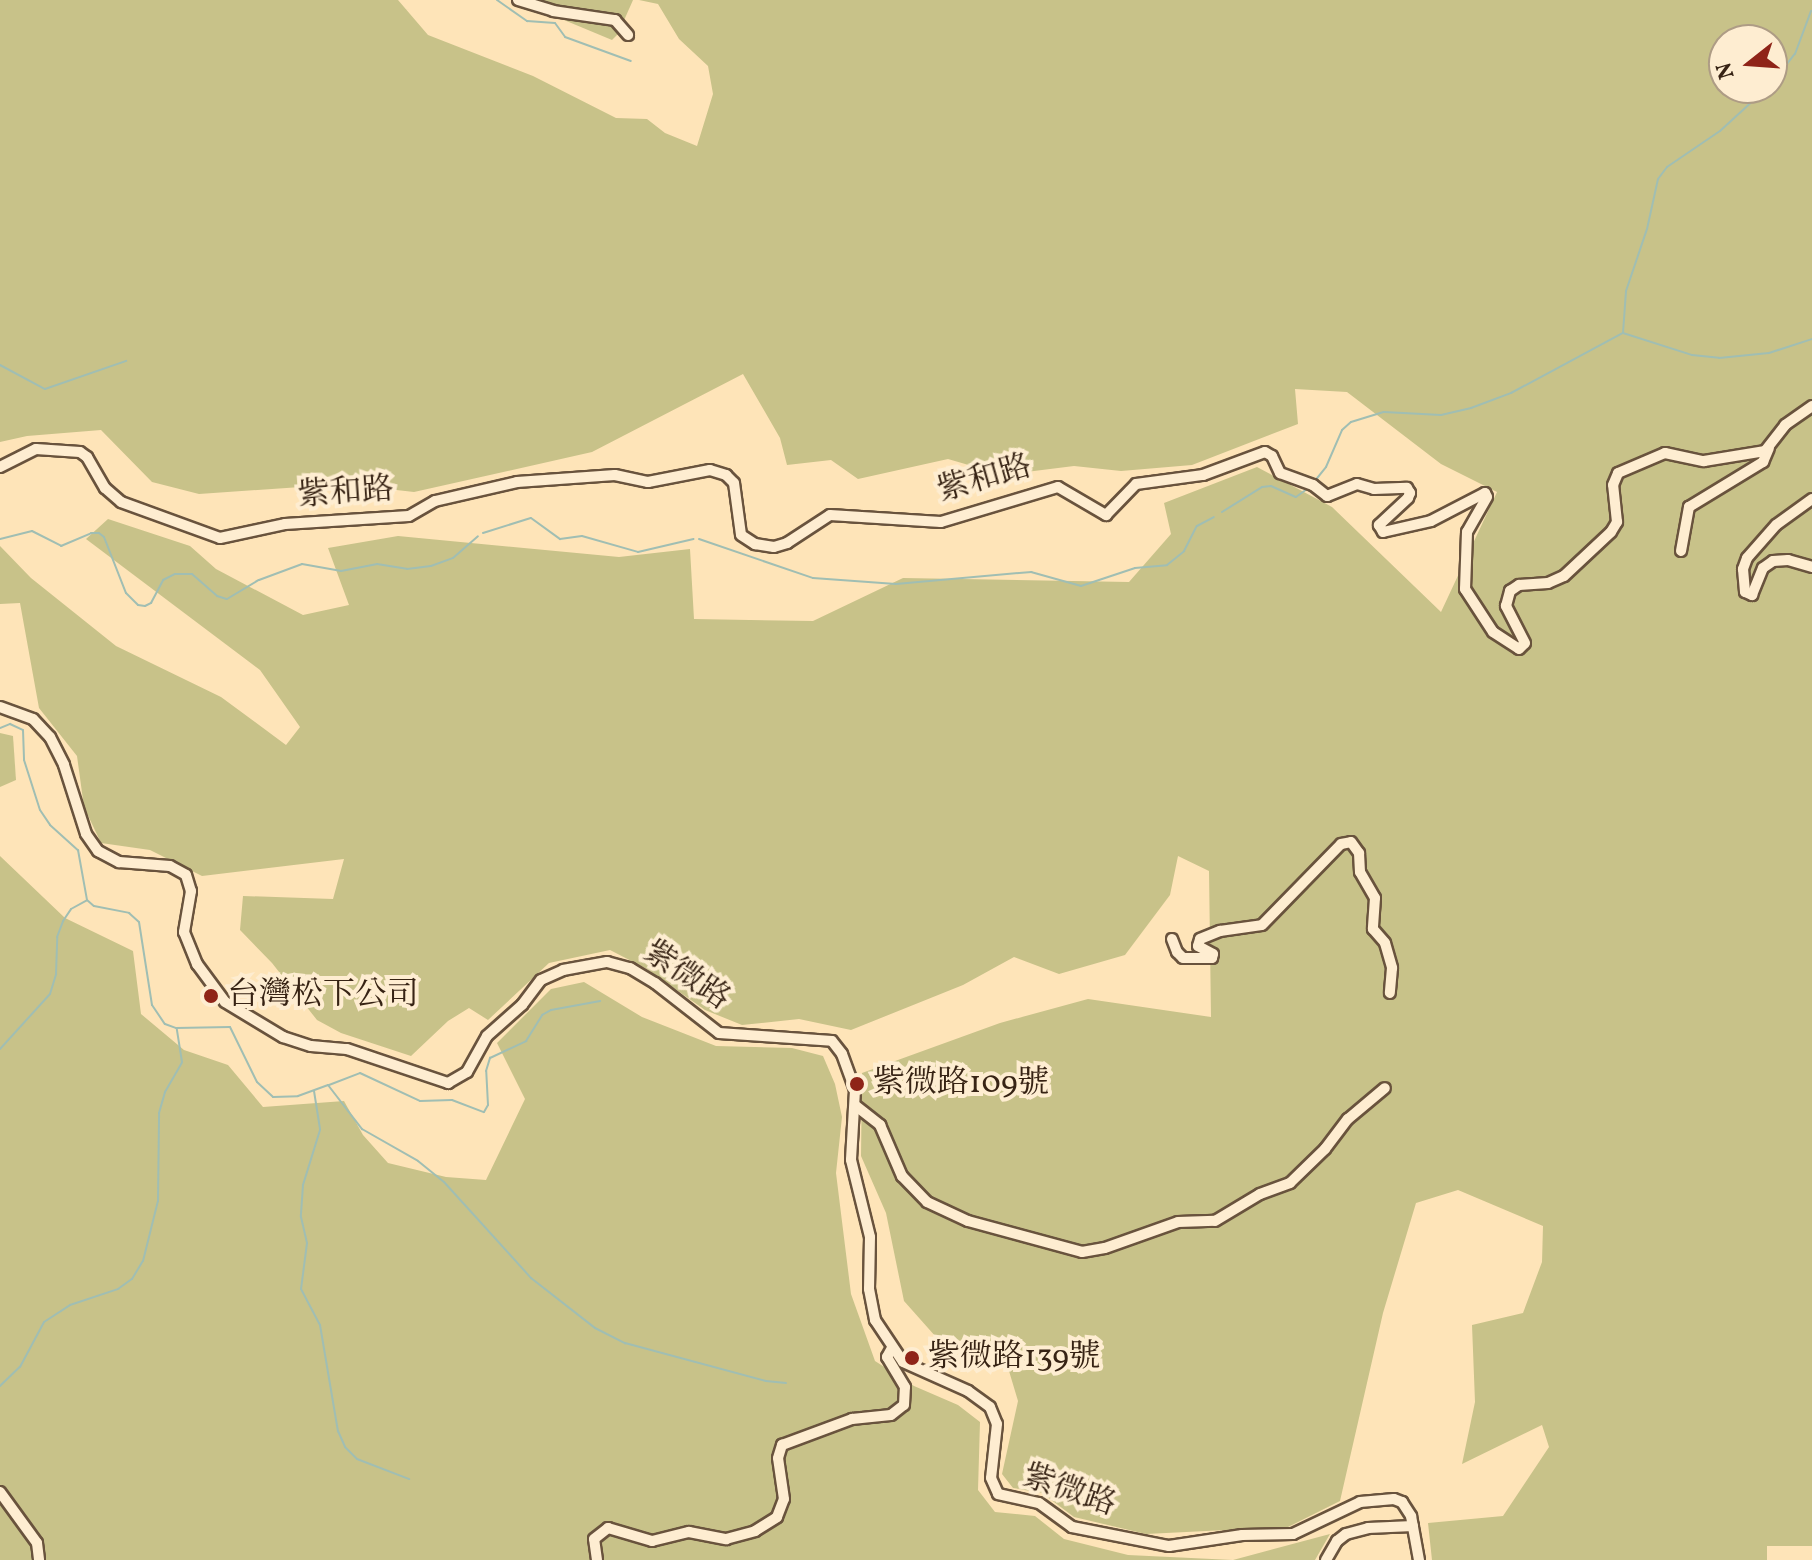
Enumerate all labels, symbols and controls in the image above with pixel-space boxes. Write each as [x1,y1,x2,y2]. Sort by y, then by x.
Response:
north arrow [1708,24,1788,104]
text: N [1709,58,1744,83]
street label: 紫和路 [934,448,1036,512]
street label: 紫和路 [297,471,395,517]
street label: 紫微路 [635,934,737,1020]
place label: 台灣松下公司 [227,977,419,1015]
marker: 台灣松下公司 [202,987,220,1005]
place label: 紫微路109號 [873,1065,1050,1103]
marker: 紫微路109號 [848,1075,866,1093]
place label: 紫微路139號 [928,1339,1101,1377]
marker: 紫微路139號 [903,1349,921,1367]
street label: 紫微路 [1017,1458,1121,1526]

